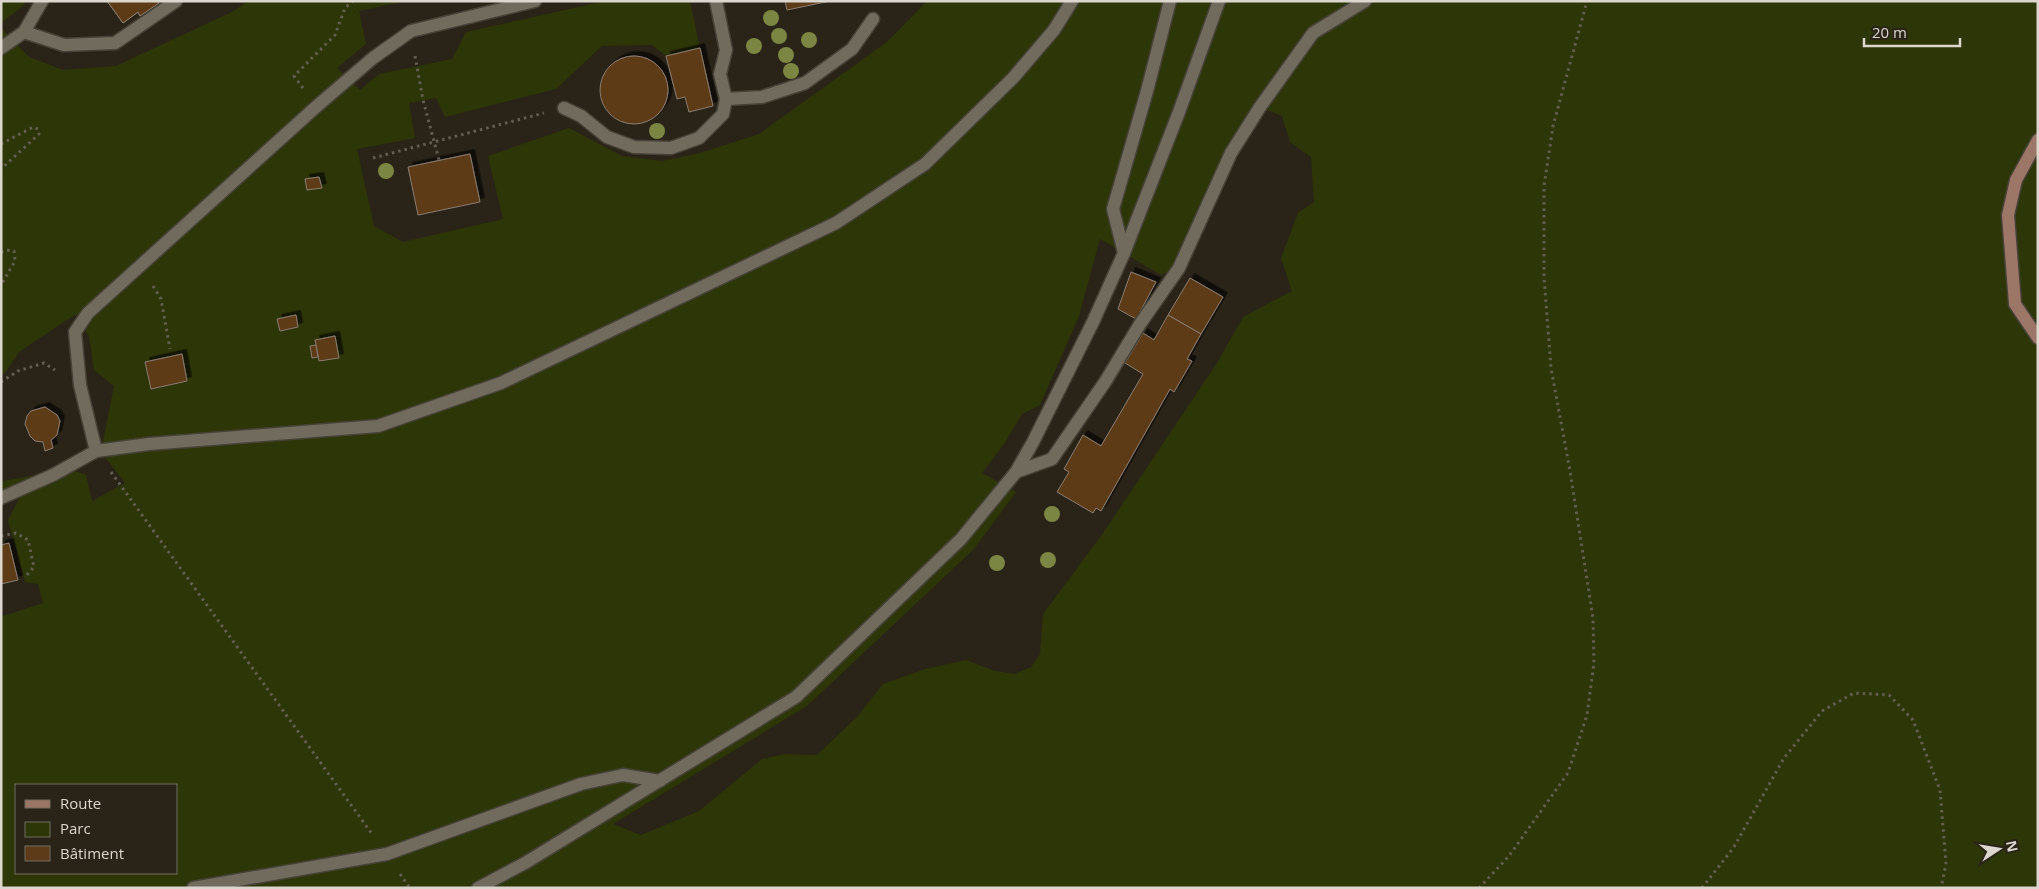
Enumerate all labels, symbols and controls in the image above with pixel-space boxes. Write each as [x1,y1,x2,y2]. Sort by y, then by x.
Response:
scale bar [1864,15,1960,47]
text: 20 m [1872,22,1907,42]
legend [15,784,178,874]
text: Route [60,793,101,813]
text: Parc [60,818,91,838]
north arrow [1974,824,2024,874]
text: N [2002,839,2023,854]
text: Bâtiment [60,843,124,863]

